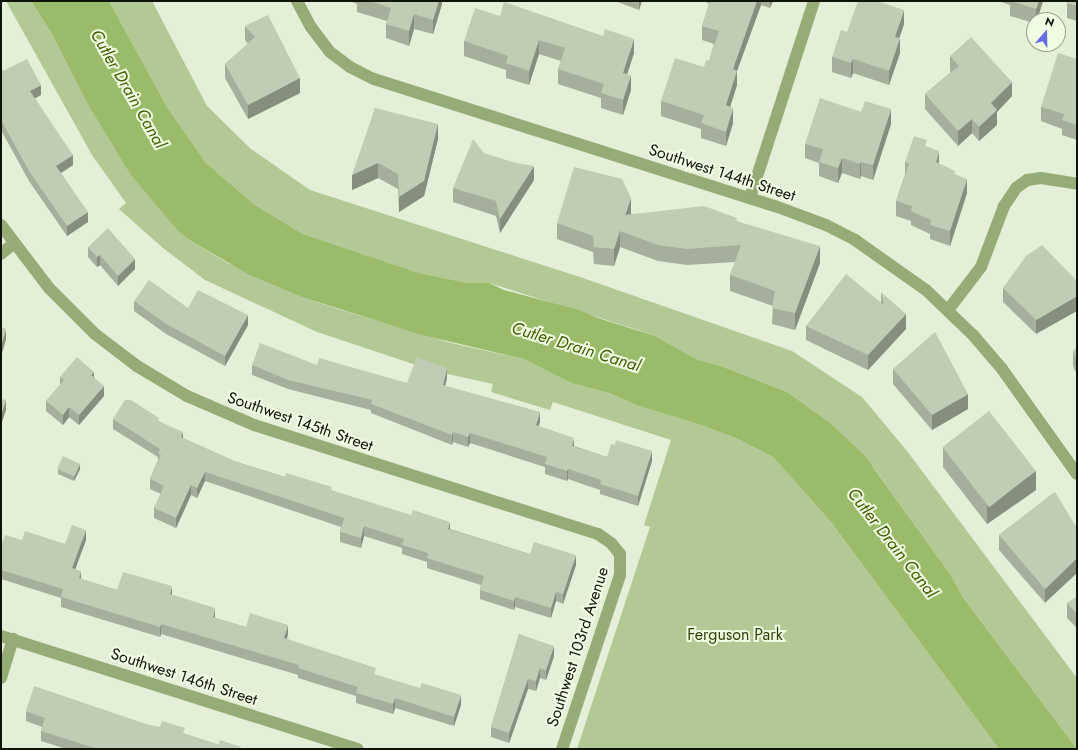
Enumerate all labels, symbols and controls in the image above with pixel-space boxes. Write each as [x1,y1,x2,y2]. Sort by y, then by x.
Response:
north arrow [1026,12,1066,52]
text: N [1043,13,1057,31]
water label: Cutler Drain Canal [86,26,170,152]
street label: Southwest 144th Street [646,140,798,206]
water label: Cutler Drain Canal [509,318,643,376]
street label: Southwest 145th Street [225,388,375,456]
water label: Cutler Drain Canal [843,484,941,602]
street label: Southwest 103rd Avenue [543,565,613,729]
park label: Ferguson Park [687,625,783,645]
street label: Southwest 146th Street [108,644,260,710]

